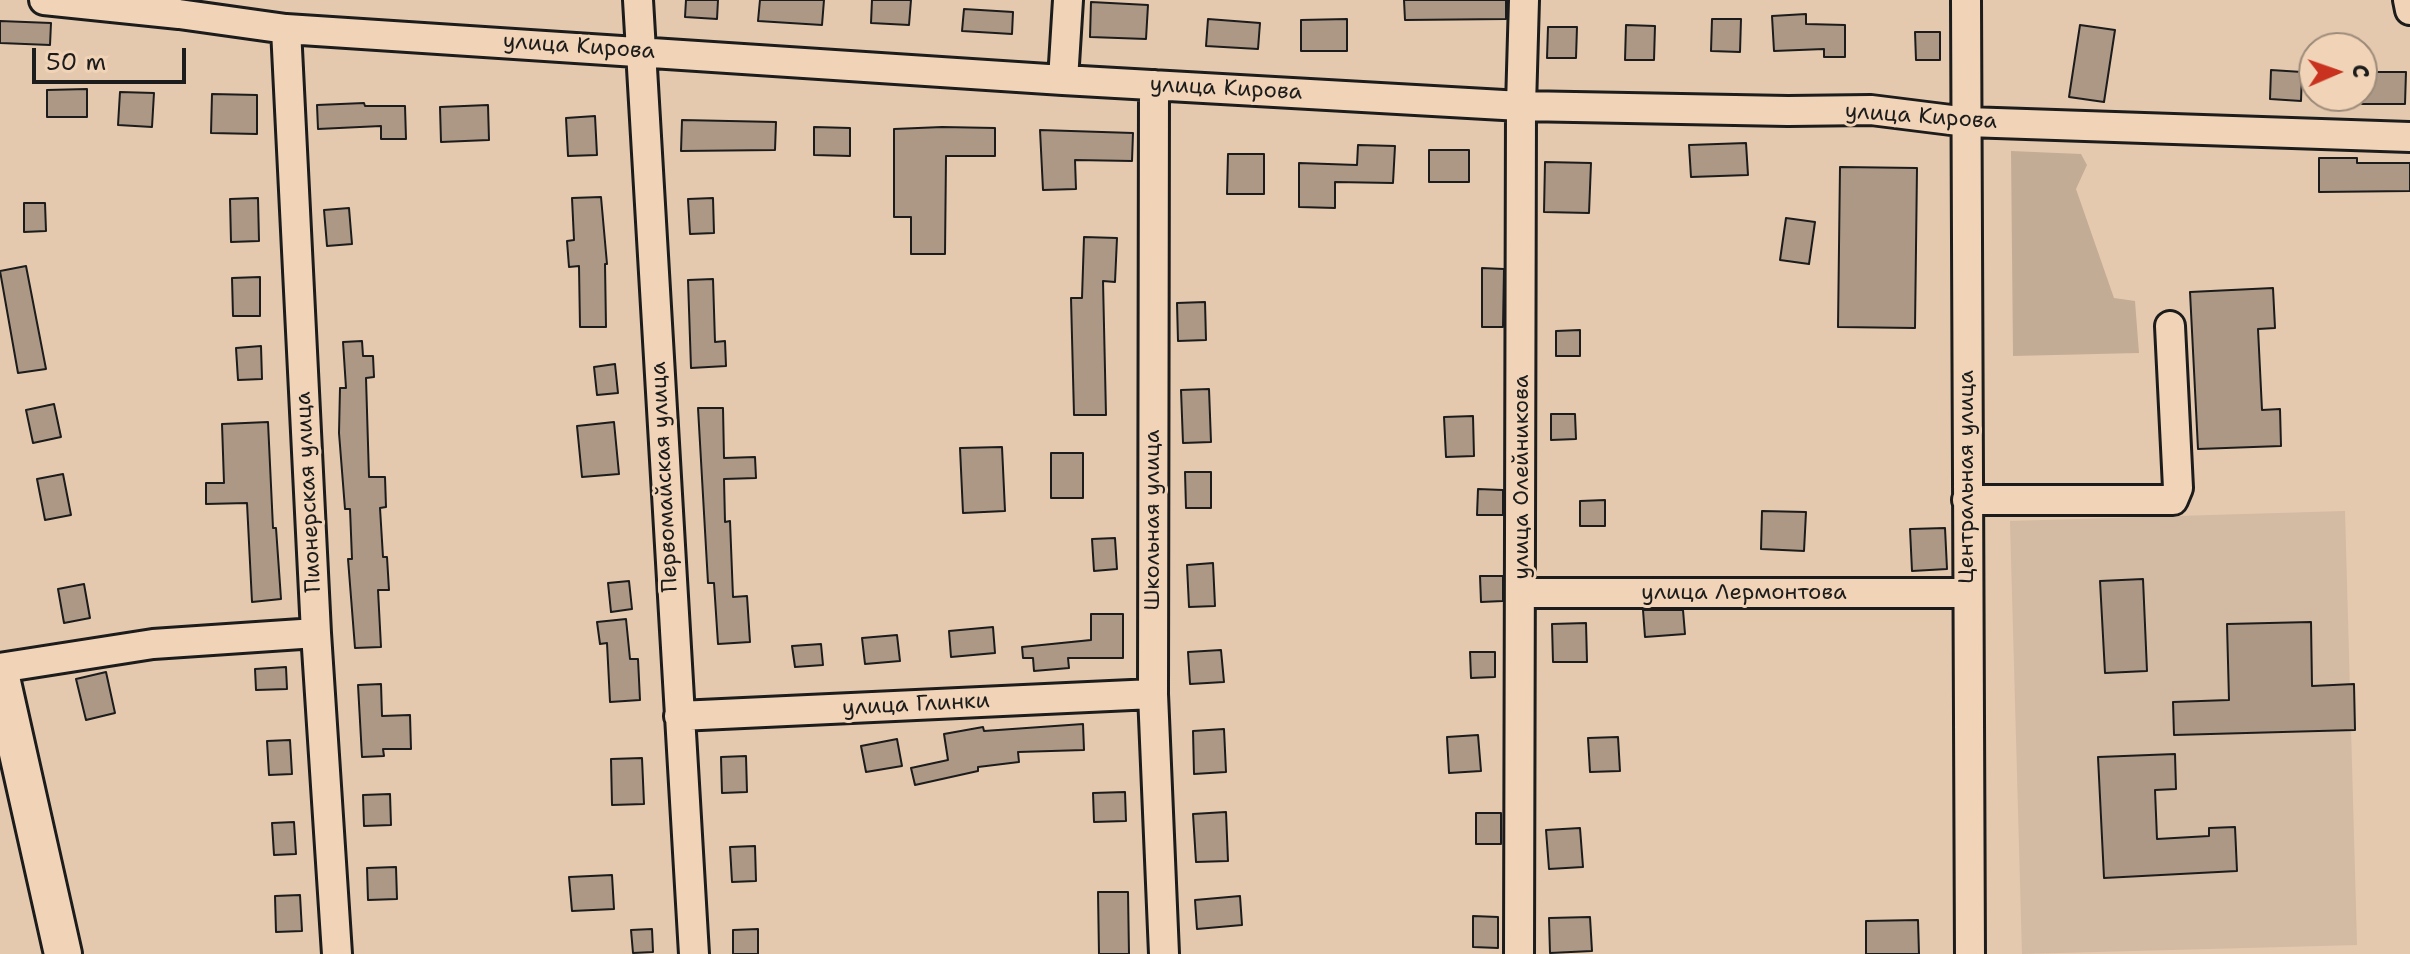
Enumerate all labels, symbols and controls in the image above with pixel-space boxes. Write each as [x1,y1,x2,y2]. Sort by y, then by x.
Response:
street label: улица Кирова [502,29,656,65]
scale bar [36,32,190,82]
north arrow [2298,32,2378,112]
text: 50 m [46,46,106,78]
text: С [2346,64,2375,78]
street label: улица Кирова [1149,72,1303,106]
street label: улица Кирова [1844,99,1998,135]
street label: Первомайская улица [646,361,684,593]
street label: Центральная улица [1954,370,1980,584]
street label: улица Олейникова [1509,374,1535,580]
street label: Пионерская улица [291,391,327,593]
street label: Школьная улица [1140,429,1166,611]
street label: улица Лермонтова [1641,580,1847,606]
street label: улица Глинки [842,688,990,722]

